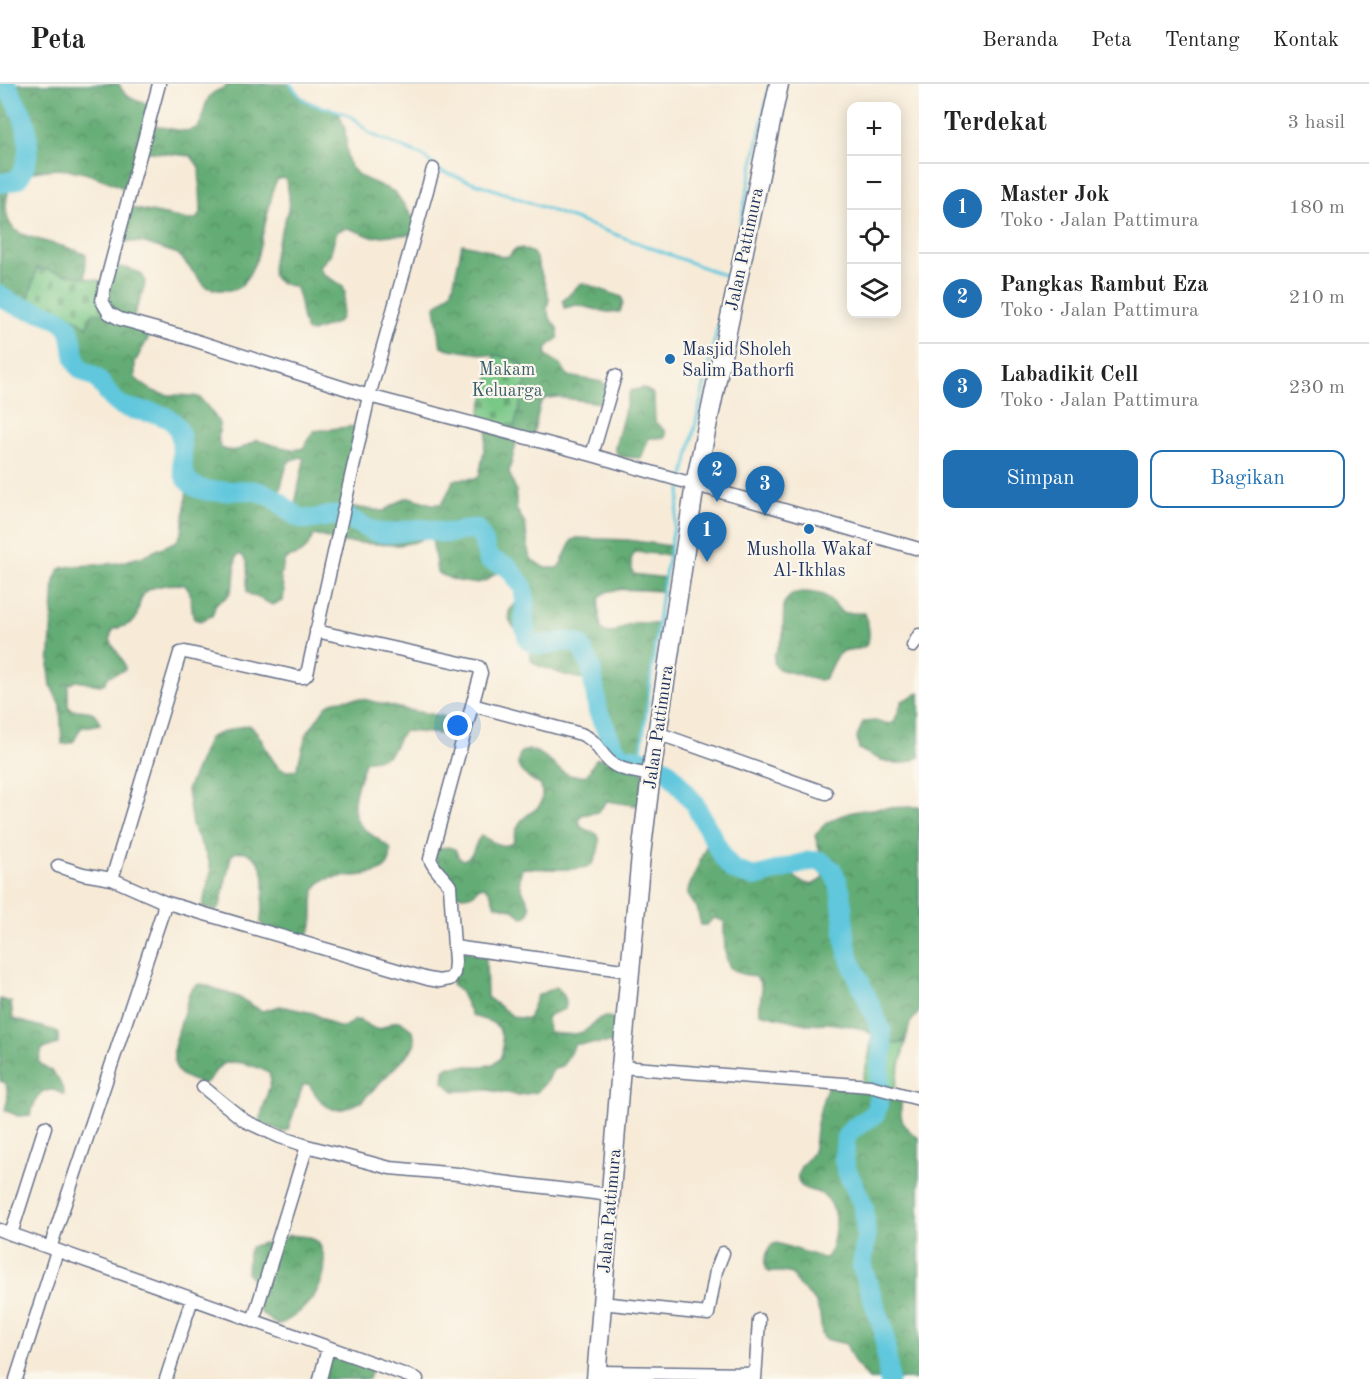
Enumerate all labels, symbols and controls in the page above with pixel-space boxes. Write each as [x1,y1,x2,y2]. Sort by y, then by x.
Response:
text: Peta [30,27,86,55]
text: Beranda [982,30,1058,51]
text: Peta [1091,30,1132,51]
text: Tentang [1165,30,1240,51]
text: Kontak [1273,30,1339,51]
map controls [847,102,901,318]
button: + [847,102,901,156]
text: Terdekat [943,110,1047,136]
text: 3 hasil [1288,113,1345,133]
button: − [847,156,901,210]
text: Master Jok [1000,184,1110,206]
street label: Jalan Pattimura [723,186,767,312]
text: 1 [957,198,968,218]
text: 180 m [1289,198,1345,218]
button: locate [847,210,901,264]
text: Toko · Jalan Pattimura [1000,211,1199,231]
button: layers [847,264,901,318]
text: Pangkas Rambut Eza [1000,274,1208,296]
text: 2 [957,288,968,308]
text: 210 m [1289,288,1345,308]
text: Toko · Jalan Pattimura [1000,301,1199,321]
place label: Masjid Sholeh Salim Bathorfi [682,341,794,380]
marker: Masjid Sholeh Salim Bathorfi [663,352,677,366]
park label: Makam Keluarga [471,361,543,400]
text: Labadikit Cell [1000,364,1139,386]
text: 3 [957,378,968,398]
text: 230 m [1289,378,1345,398]
text: Toko · Jalan Pattimura [1000,391,1199,411]
button: Simpan [943,450,1138,508]
button: Bagikan [1150,450,1345,508]
pin: 2 [698,452,736,502]
pin: 3 [746,466,784,516]
pin: 1 [688,512,726,562]
marker: Musholla Wakaf Al-Ikhlas [802,522,816,536]
place label: Musholla Wakaf Al-Ikhlas [746,541,873,580]
street label: Jalan Pattimura [641,664,677,790]
your location [443,711,472,740]
street label: Jalan Pattimura [596,1148,624,1274]

